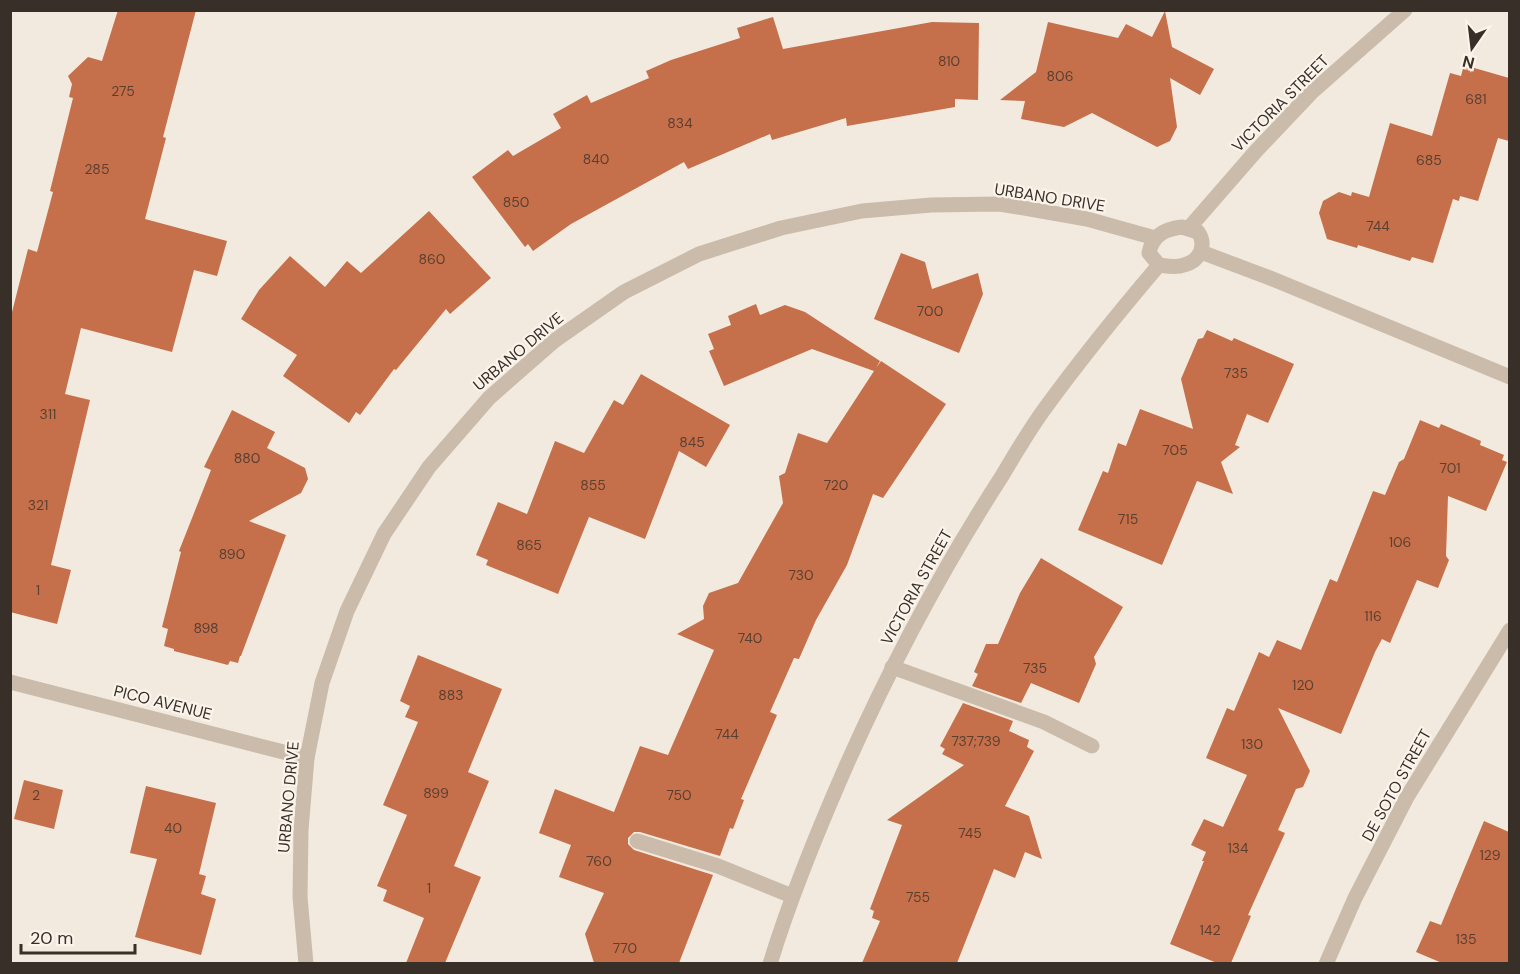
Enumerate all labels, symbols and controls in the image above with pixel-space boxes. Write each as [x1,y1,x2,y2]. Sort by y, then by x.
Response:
north arrow [1442,18,1502,78]
street label: VICTORIA STREET [1227,50,1333,156]
text: N [1460,50,1477,74]
house number: 810 [938,52,960,70]
house number: 806 [1047,67,1073,85]
house number: 275 [111,82,135,100]
house number: 681 [1465,90,1487,108]
house number: 834 [667,114,693,132]
house number: 840 [583,150,609,168]
house number: 685 [1416,151,1442,169]
house number: 285 [85,160,109,178]
street label: URBANO DRIVE [993,178,1107,217]
house number: 850 [503,193,529,211]
house number: 744 [1366,217,1390,235]
house number: 860 [419,250,445,268]
house number: 700 [917,302,943,320]
street label: URBANO DRIVE [469,307,568,395]
house number: 735 [1224,364,1248,382]
house number: 311 [40,405,56,423]
house number: 845 [679,433,705,451]
house number: 705 [1162,441,1188,459]
house number: 880 [234,449,260,467]
house number: 701 [1439,459,1461,477]
house number: 855 [580,476,606,494]
house number: 720 [824,476,848,494]
house number: 321 [28,496,48,514]
house number: 715 [1118,510,1138,528]
street label: VICTORIA STREET [876,526,957,649]
house number: 106 [1389,533,1411,551]
house number: 865 [516,536,542,554]
house number: 890 [219,545,245,563]
house number: 730 [789,566,813,584]
house number: 1 [36,581,40,599]
house number: 116 [1364,607,1382,625]
house number: 898 [193,619,219,637]
house number: 740 [738,629,762,647]
house number: 735 [1023,659,1047,677]
house number: 120 [1292,676,1314,694]
street label: PICO AVENUE [112,680,214,725]
house number: 883 [438,686,464,704]
house number: 744 [715,725,739,743]
street label: DE SOTO STREET [1357,725,1436,845]
house number: 737;739 [951,732,1001,750]
house number: 130 [1241,735,1263,753]
street label: URBANO DRIVE [273,740,304,854]
house number: 899 [423,784,449,802]
house number: 2 [32,786,40,804]
house number: 750 [666,786,692,804]
house number: 40 [164,819,182,837]
house number: 745 [958,824,982,842]
house number: 134 [1227,839,1249,857]
house number: 129 [1479,846,1501,864]
house number: 760 [586,852,612,870]
house number: 1 [427,879,431,897]
house number: 755 [906,888,930,906]
scale bar [21,917,135,955]
house number: 142 [1200,921,1220,939]
text: 20 m [30,926,73,950]
house number: 135 [1455,930,1477,948]
house number: 770 [613,939,637,957]

